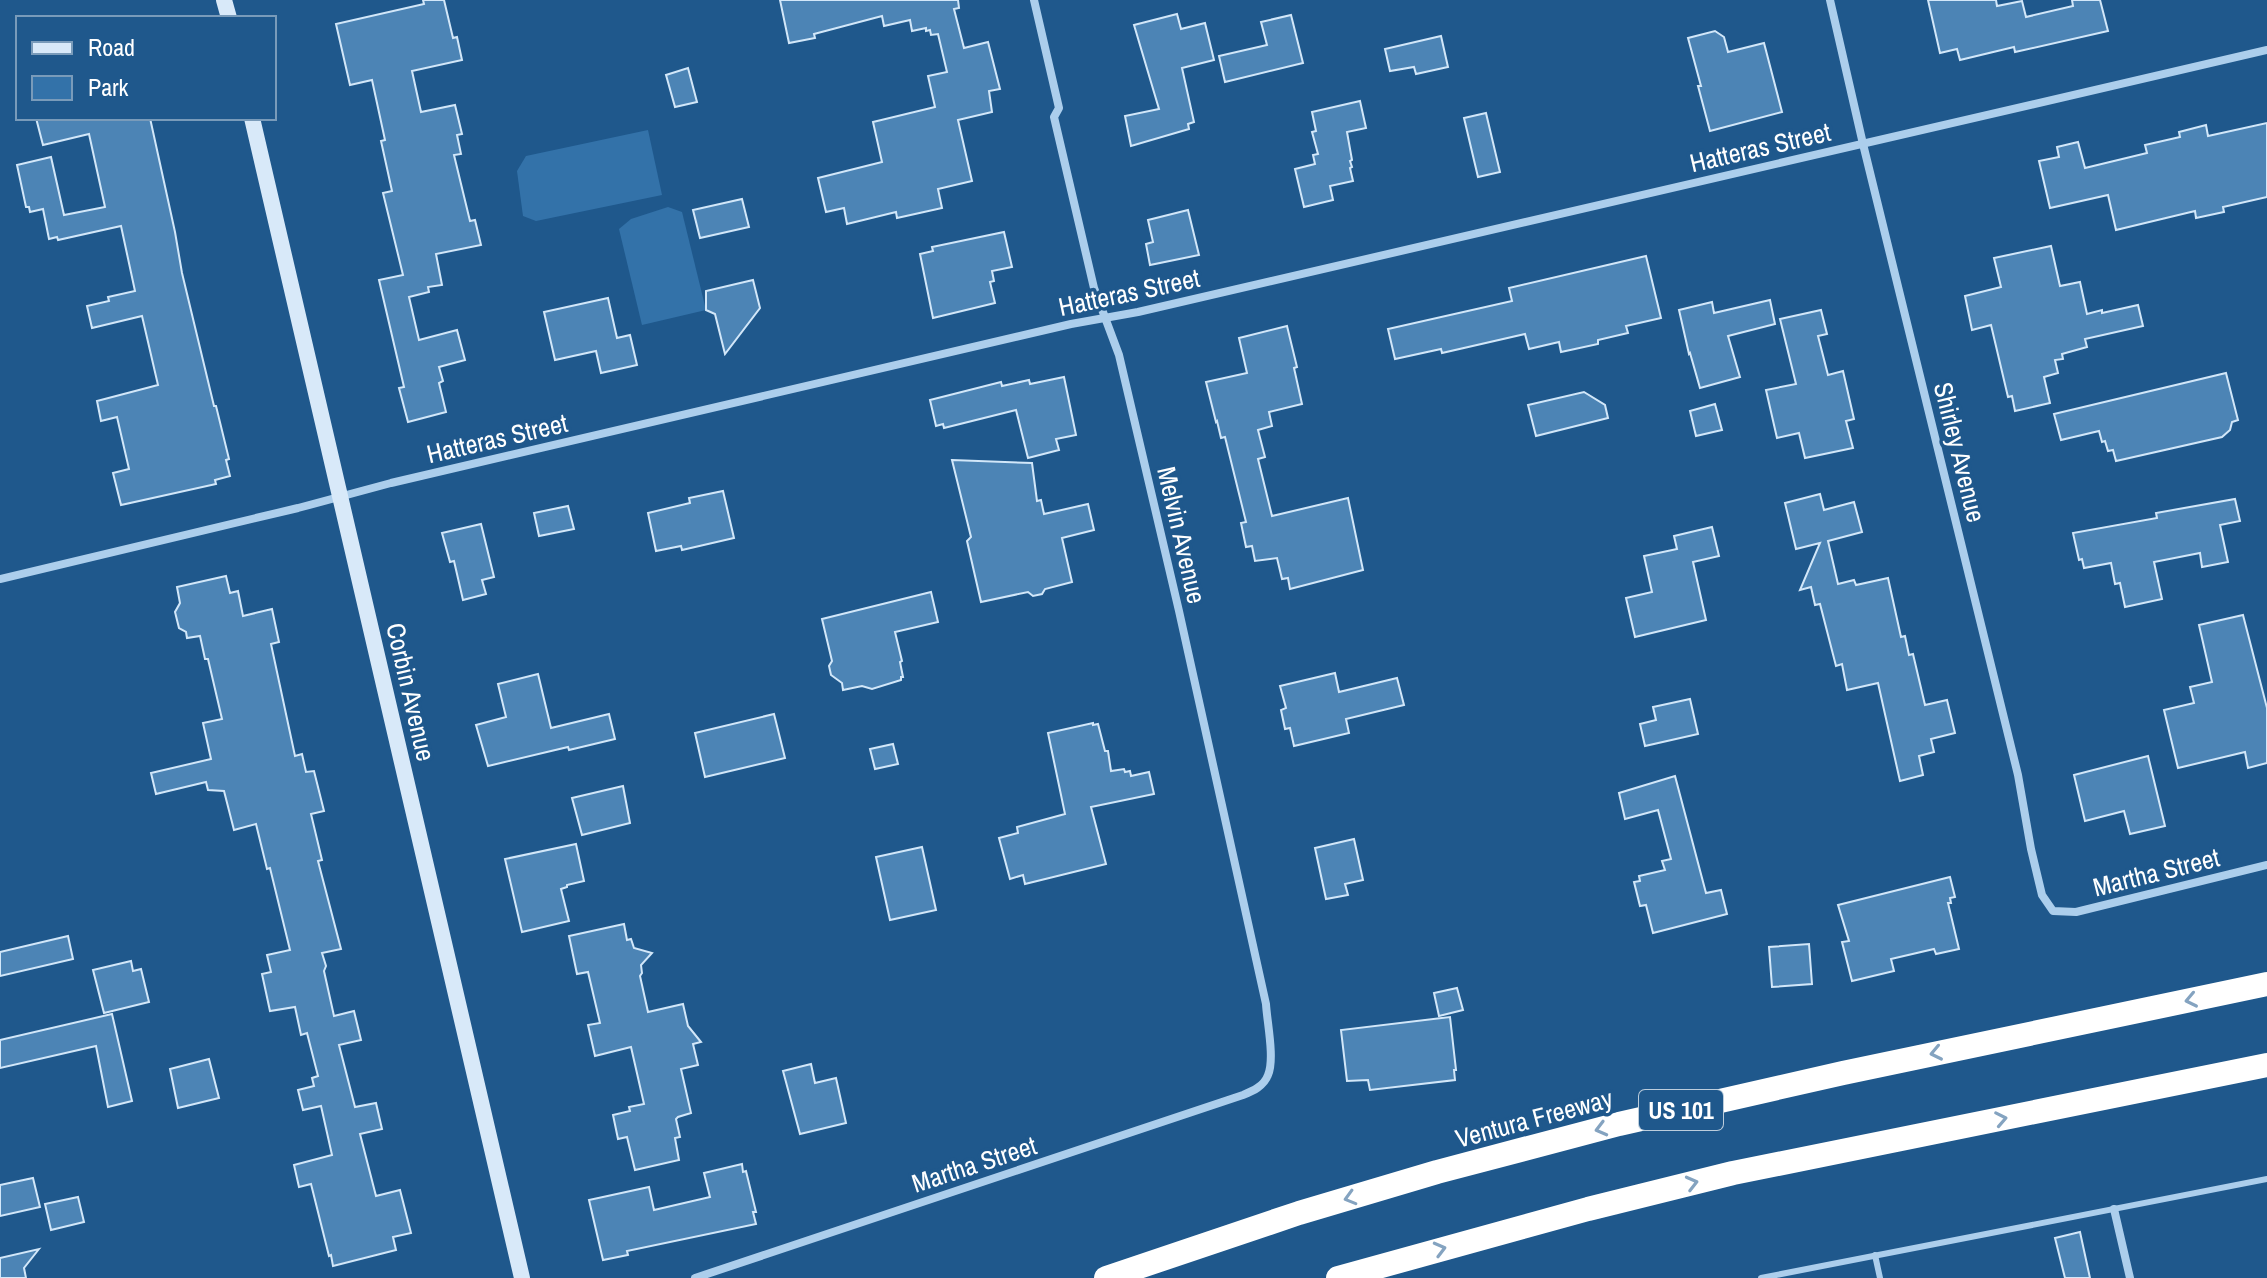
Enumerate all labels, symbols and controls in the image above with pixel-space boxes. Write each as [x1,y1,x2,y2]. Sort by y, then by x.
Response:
legend [16,16,276,120]
text: Road [88,31,135,63]
text: Park [88,71,129,103]
street label: Hatteras Street [1686,114,1834,180]
street label: Hatteras Street [1055,260,1203,324]
street label: Shirley Avenue [1926,378,1994,526]
street label: Hatteras Street [423,405,571,471]
street label: Melvin Avenue [1149,463,1215,607]
street label: Corbin Avenue [378,620,444,764]
street label: Martha Street [2089,839,2223,905]
one-way arrow [2184,991,2197,1008]
one-way arrow [1929,1044,1943,1061]
street label: Ventura Freeway [1452,1080,1617,1156]
road number: US 101 [1639,1090,1723,1130]
one-way arrow [1994,1111,2007,1128]
one-way arrow [1594,1120,1608,1136]
street label: Martha Street [907,1127,1041,1201]
one-way arrow [1684,1176,1698,1193]
one-way arrow [1343,1189,1357,1205]
one-way arrow [1433,1242,1446,1258]

